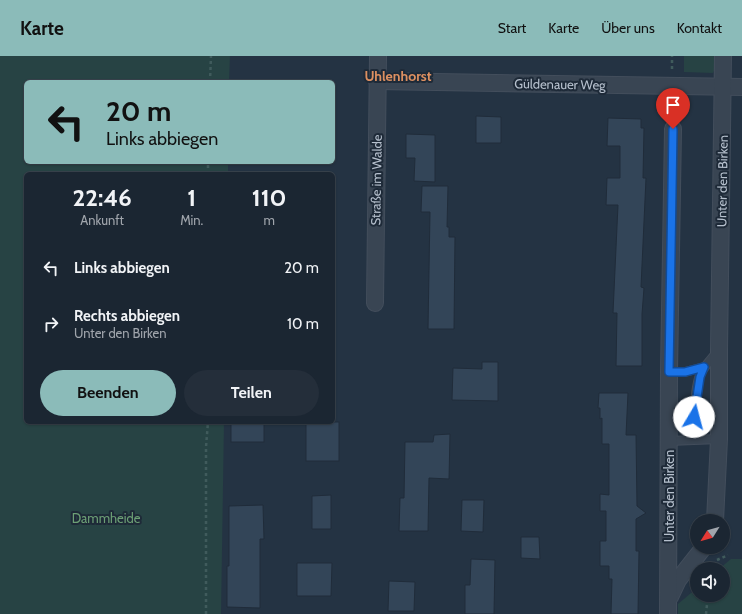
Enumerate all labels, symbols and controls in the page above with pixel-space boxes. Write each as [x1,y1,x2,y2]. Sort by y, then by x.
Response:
text: Karte [20,17,64,40]
text: Start [498,19,526,37]
text: Karte [548,19,579,37]
text: Über uns [601,19,655,37]
text: Kontakt [677,19,722,37]
district label: Uhlenhorst [364,67,432,85]
street label: Güldenauer Weg [514,75,606,93]
pin [656,88,690,129]
text: 20 m [106,94,171,128]
icon: arrive [662,94,684,116]
icon: left [40,96,92,148]
text: Links abbiegen [106,128,218,150]
street label: Straße im Walde [367,134,385,226]
street label: Unter den Birken [713,135,731,227]
text: 22:46 [73,183,132,212]
text: 1 [187,183,196,212]
text: 110 [252,183,286,212]
text: Ankunft [80,212,124,228]
text: Min. [180,212,203,228]
text: m [263,212,275,228]
icon: left [40,257,62,279]
text: Links abbiegen [74,259,170,277]
text: 20 m [284,259,319,277]
text: Rechts abbiegen [74,307,180,325]
icon: right [40,313,62,335]
text: 10 m [287,315,319,333]
text: Unter den Birken [74,325,166,341]
button: Beenden [40,370,176,416]
button: Teilen [184,370,319,416]
position arrow [673,396,715,438]
street label: Unter den Birken [661,450,677,542]
park label: Dammheide [72,510,141,526]
north arrow [690,514,730,554]
map controls [690,514,730,602]
button: sound [690,562,730,602]

